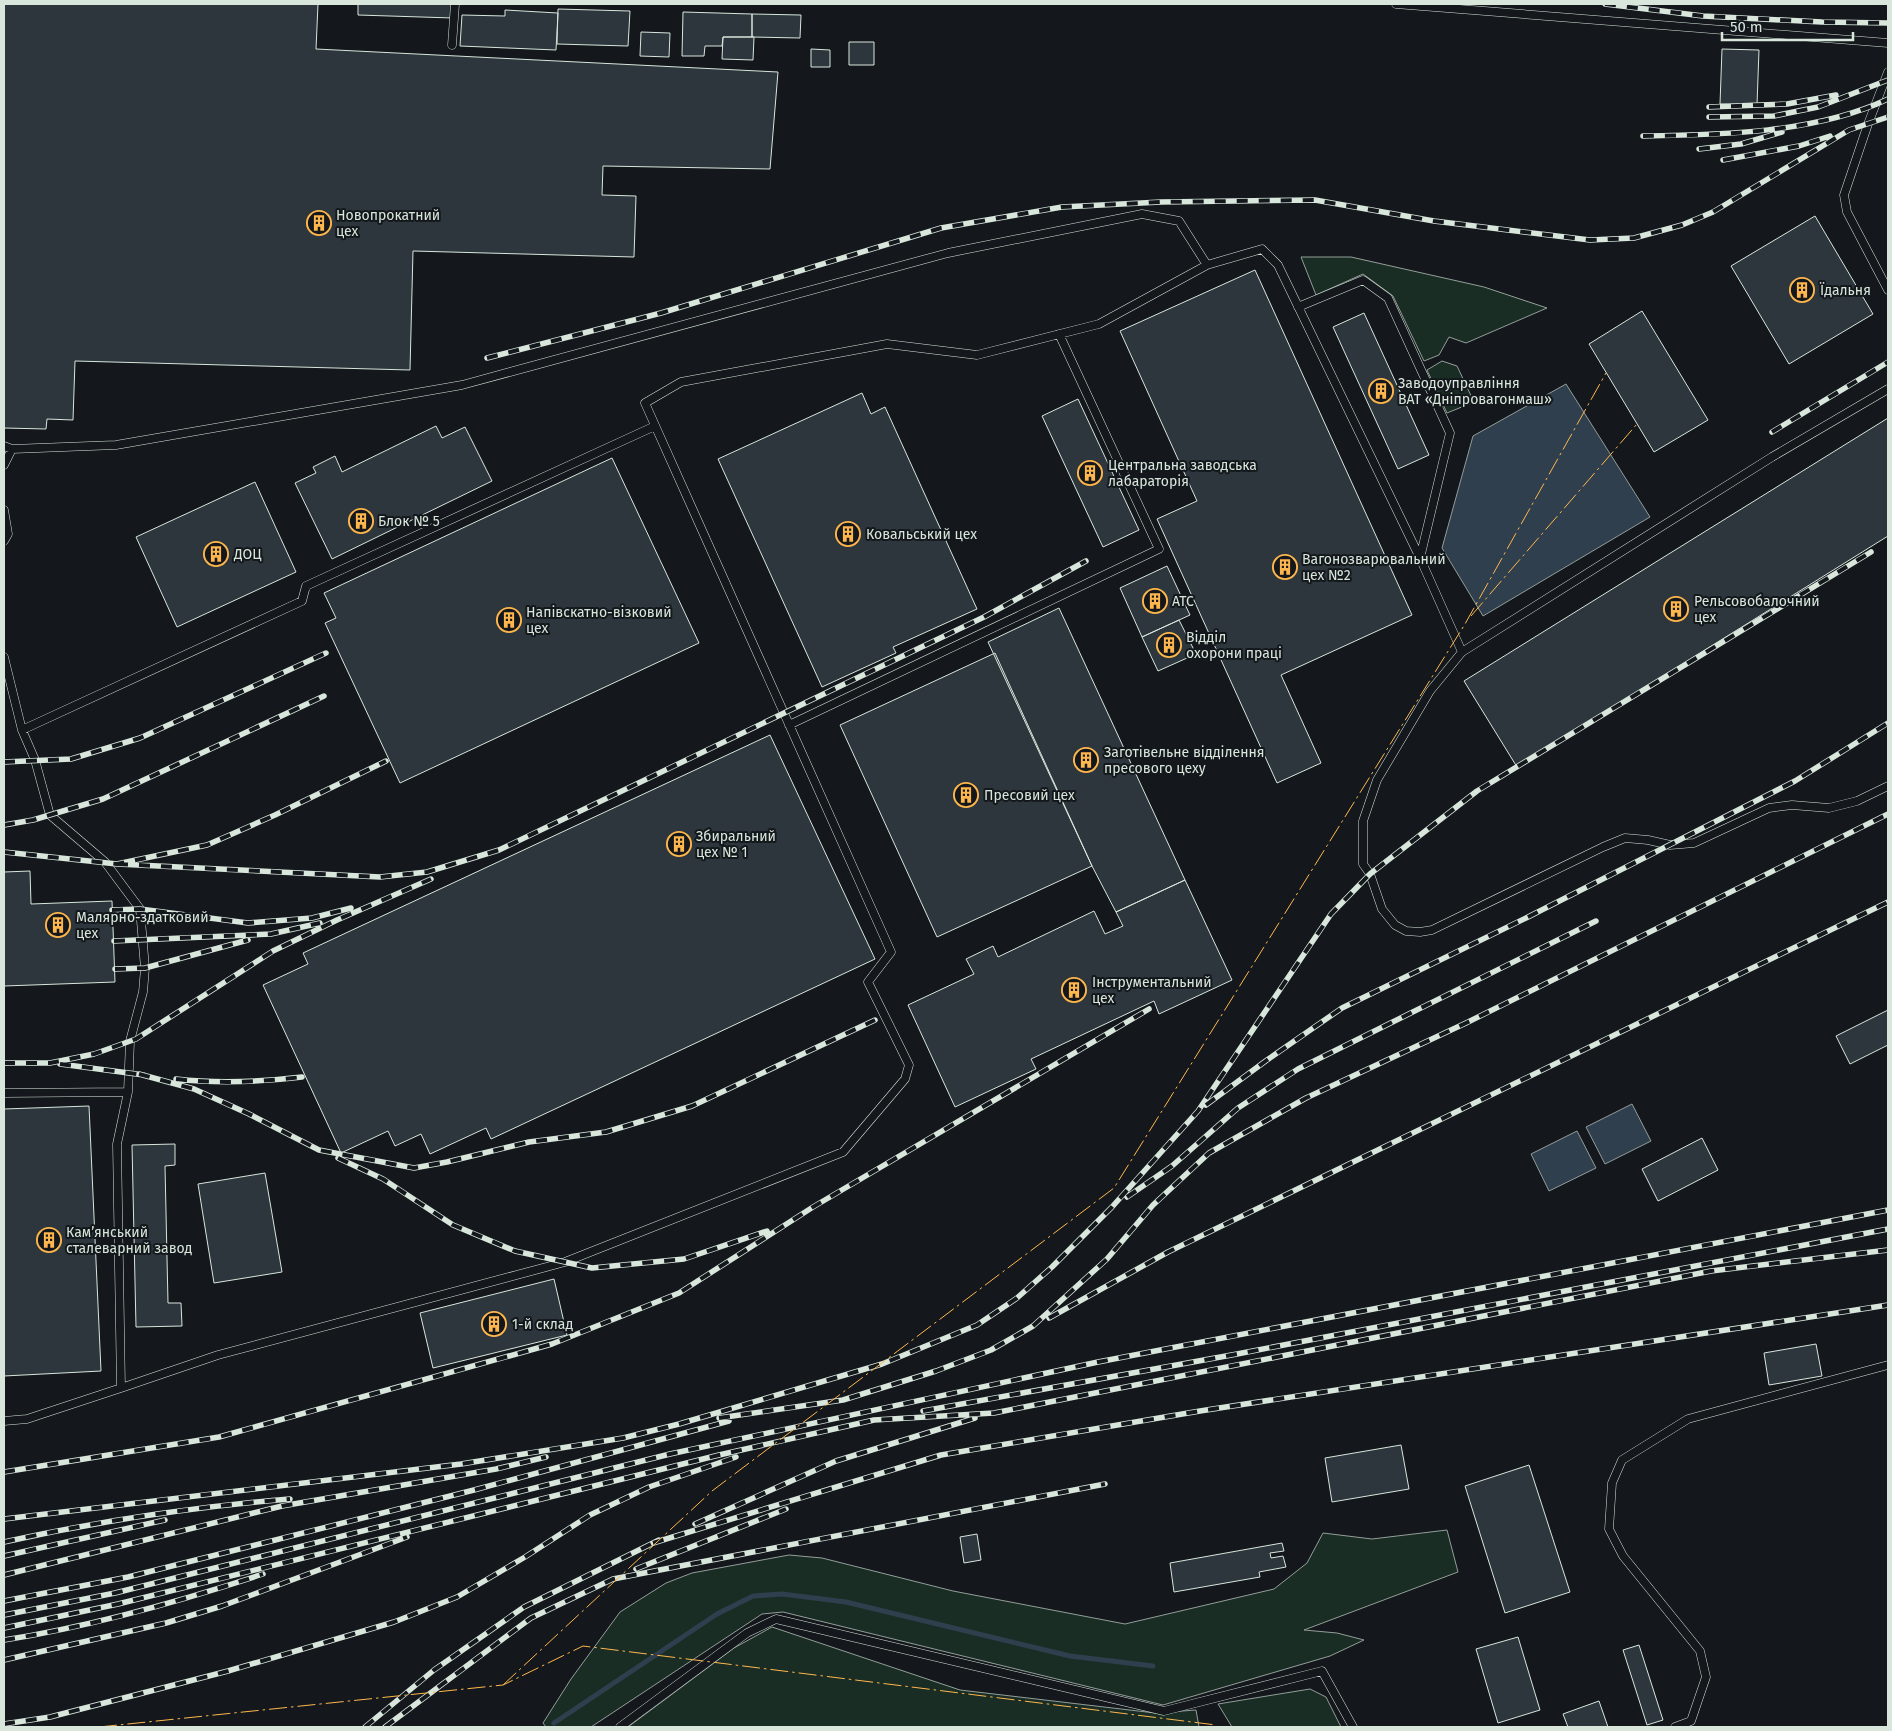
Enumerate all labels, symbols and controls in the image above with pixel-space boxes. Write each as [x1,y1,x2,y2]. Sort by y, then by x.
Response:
scale bar [1722,10,1853,42]
text: 50 m [1730,18,1763,36]
place label: Новопрокатний цех [336,207,440,240]
building icon: Новопрокатний цех [306,210,332,236]
building icon: Їдальня [1789,277,1815,303]
place label: Їдальня [1819,282,1871,299]
place label: Заводоуправління ВАТ «Дніпровагонмаш» [1398,375,1552,408]
building icon: Заводоуправління ВАТ «Дніпровагонмаш» [1368,378,1394,404]
place label: Центральна заводська лабараторія [1108,457,1257,490]
building icon: Центральна заводська лабараторія [1077,460,1103,486]
building icon: Блок № 5 [348,508,374,534]
place label: Блок № 5 [378,513,440,530]
building icon: Ковальський цех [835,521,861,547]
place label: Ковальський цех [866,526,977,543]
building icon: ДОЦ [203,541,229,567]
place label: ДОЦ [233,546,262,563]
place label: Вагонозварювальний цех №2 [1302,551,1446,584]
building icon: Вагонозварювальний цех №2 [1272,554,1298,580]
building icon: АТС [1142,588,1168,614]
place label: АТС [1172,593,1194,610]
place label: Рельсовобалочний цех [1694,593,1820,626]
building icon: Рельсовобалочний цех [1663,596,1689,622]
place label: Напівскатно-візковий цех [526,604,672,637]
building icon: Напівскатно-візковий цех [496,607,522,633]
place label: Відділ охорони праці [1186,629,1282,662]
building icon: Відділ охорони праці [1156,632,1182,658]
place label: Заготівельне відділення пресового цеху [1104,744,1264,777]
building icon: Заготівельне відділення пресового цеху [1073,747,1099,773]
building icon: Пресовий цех [953,782,979,808]
place label: Пресовий цех [984,787,1075,804]
place label: Збиральний цех № 1 [696,828,776,861]
building icon: Збиральний цех № 1 [666,831,692,857]
place label: Малярно-здатковий цех [76,909,209,942]
building icon: Малярно-здатковий цех [45,912,71,938]
place label: Інструментальний цех [1092,974,1212,1007]
building icon: Інструментальний цех [1061,977,1087,1003]
place label: Кам’янський сталеварний завод [66,1224,193,1257]
building icon: Кам’янський сталеварний завод [36,1227,62,1253]
building icon: 1-й склад [481,1311,507,1337]
place label: 1-й склад [512,1316,573,1333]

